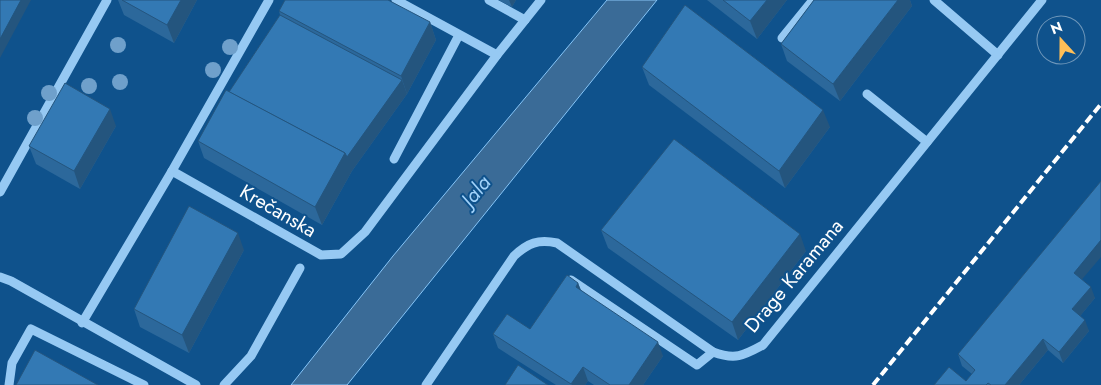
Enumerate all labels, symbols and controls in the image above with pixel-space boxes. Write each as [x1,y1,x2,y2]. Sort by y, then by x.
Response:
north arrow [1036,15,1086,65]
text: N [1048,17,1065,39]
water label: Jala [452,169,498,216]
street label: Krečanska [234,177,322,245]
street label: Drage Karamana [738,213,850,339]

